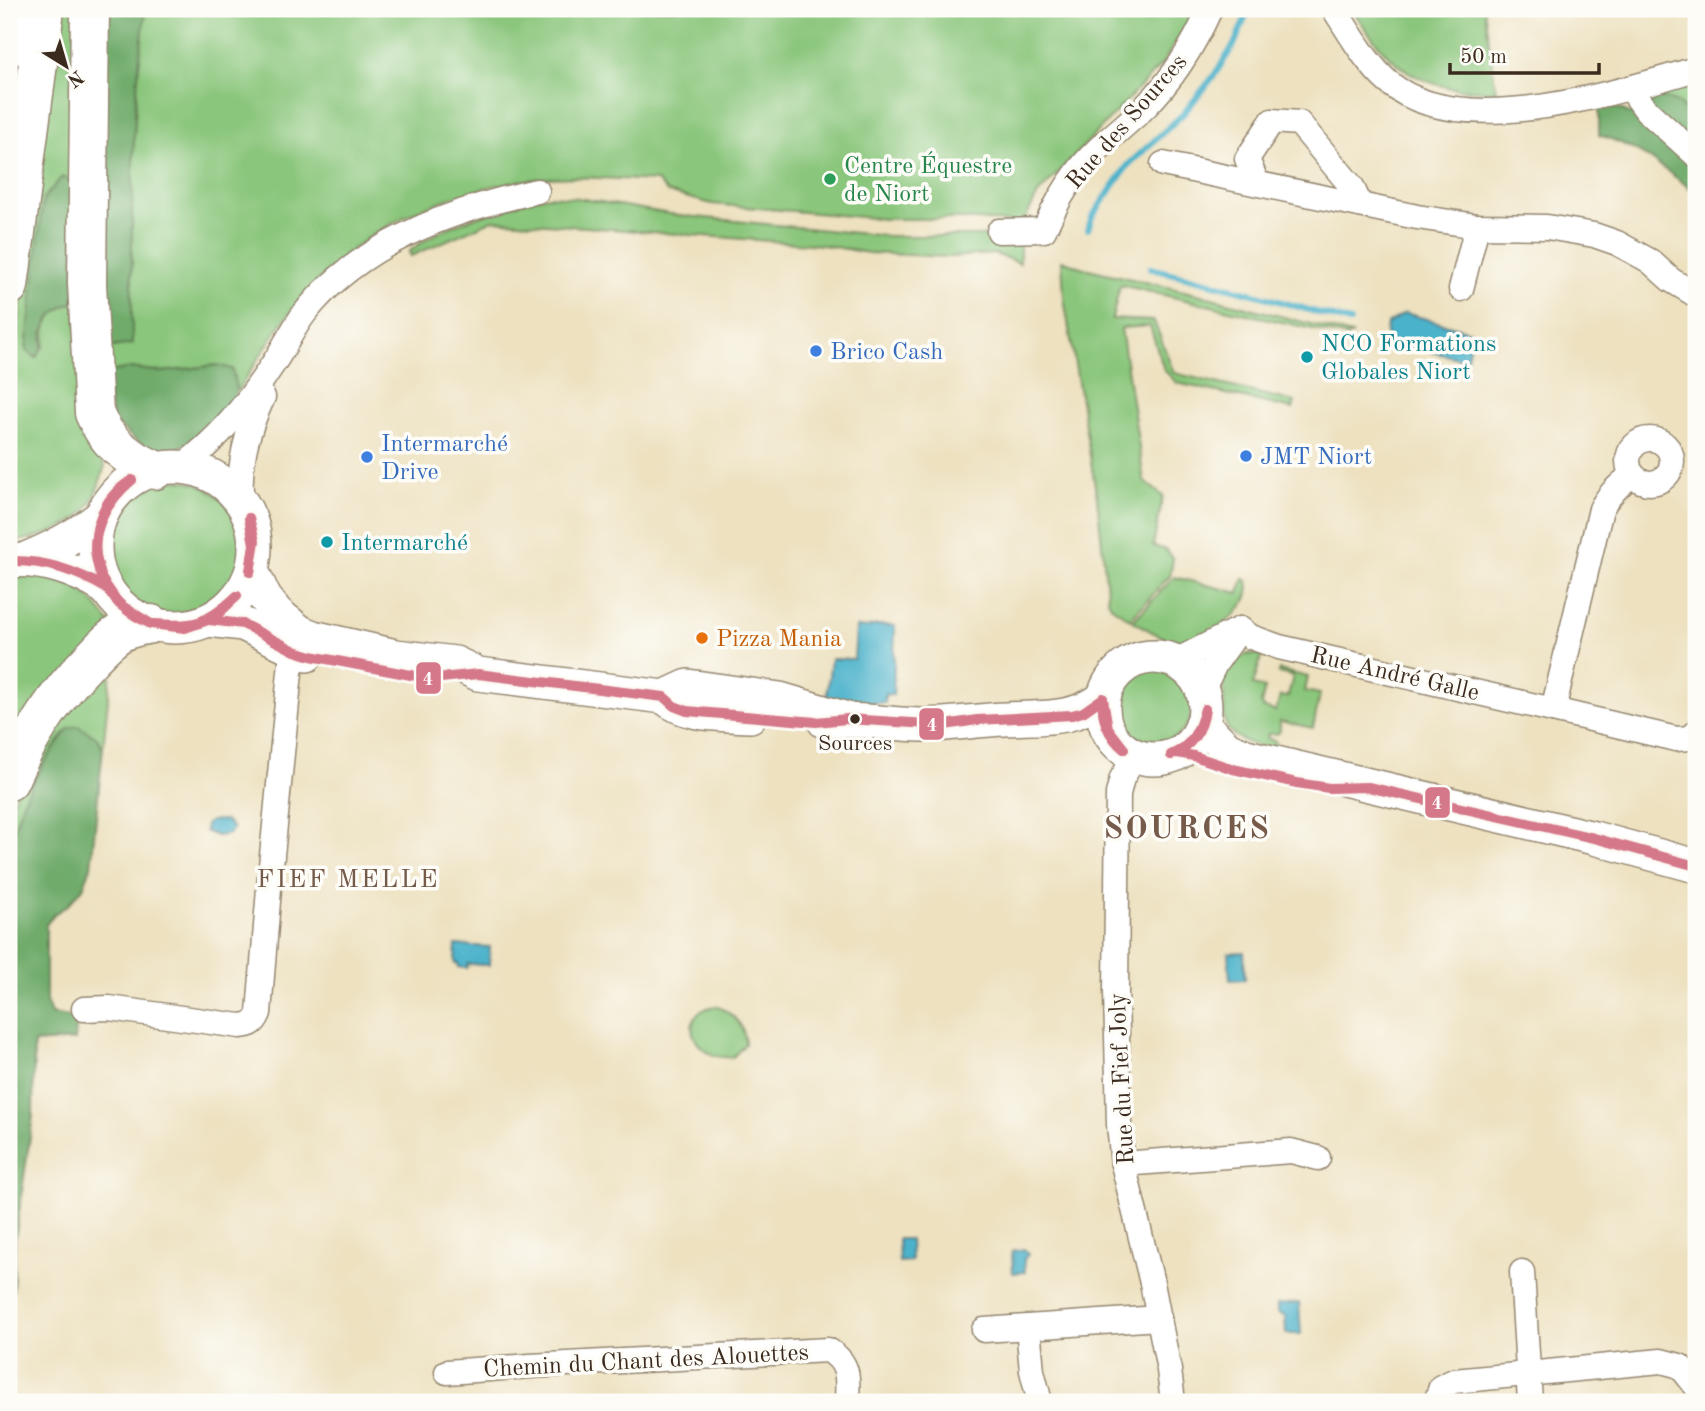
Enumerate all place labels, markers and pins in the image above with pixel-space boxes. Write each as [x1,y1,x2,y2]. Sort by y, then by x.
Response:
place label: Centre Équestre de Niort [844,151,1012,207]
marker: Centre Équestre de Niort [822,171,838,187]
place label: NCO Formations Globales Niort [1321,333,1496,385]
place label: Brico Cash [830,341,943,365]
marker: Brico Cash [808,343,824,359]
marker: NCO Formations Globales Niort [1299,349,1315,365]
place label: Intermarché Drive [381,433,508,485]
place label: JMT Niort [1260,446,1372,470]
marker: JMT Niort [1238,448,1254,464]
marker: Intermarché Drive [359,449,375,465]
place label: Intermarché [341,532,468,556]
marker: Intermarché [319,534,335,550]
place label: Pizza Mania [716,628,842,652]
marker: Pizza Mania [694,630,710,646]
marker: Sources [848,712,862,726]
place label: Sources [818,733,892,755]

